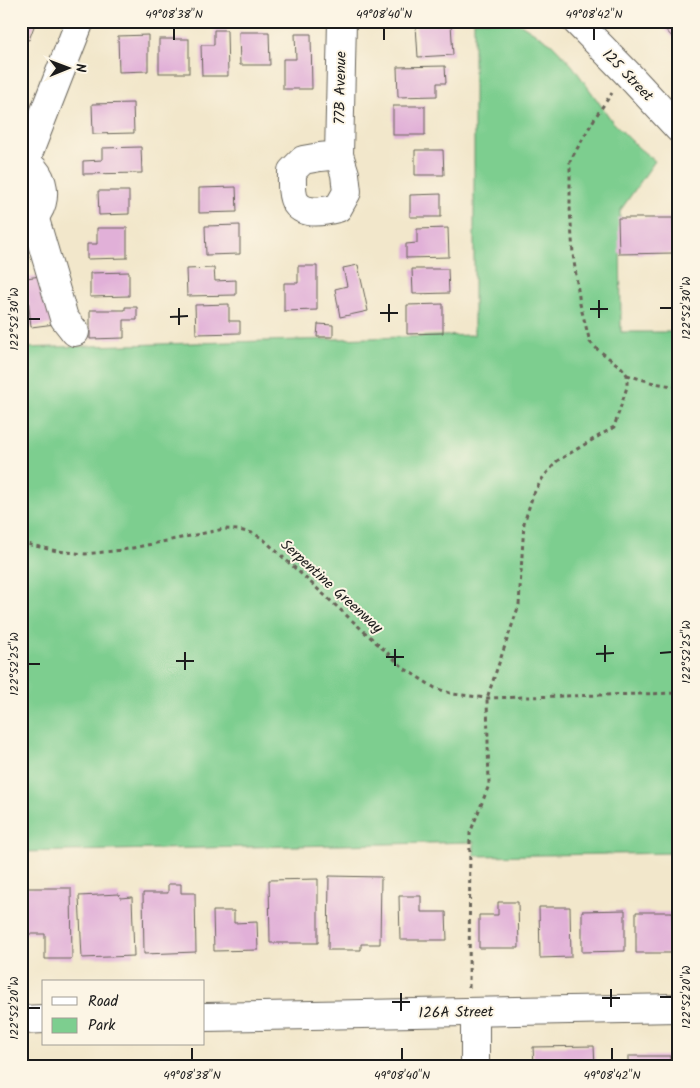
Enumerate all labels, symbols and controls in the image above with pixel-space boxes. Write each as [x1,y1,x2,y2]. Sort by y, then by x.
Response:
text: 49°08'38"N [145,5,203,24]
text: 49°08'40"N [356,5,412,24]
text: 49°08'42"N [565,5,623,24]
north arrow [42,42,92,92]
street label: 125 Street [596,44,659,108]
street label: 77B Avenue [328,51,354,125]
text: N [69,63,91,73]
text: 122°52'30"W [677,276,696,340]
text: 122°52'30"W [5,287,24,351]
street label: Serpentine Greenway [274,534,389,640]
text: 122°52'25"W [677,620,696,684]
text: 122°52'25"W [5,632,24,696]
text: 122°52'20"W [677,965,696,1029]
text: 122°52'20"W [5,976,24,1040]
legend [42,980,205,1046]
text: Road [88,990,119,1014]
street label: 126A Street [418,1000,494,1026]
text: Park [88,1014,116,1038]
text: 49°08'38"N [163,1066,221,1085]
text: 49°08'40"N [374,1066,430,1085]
text: 49°08'42"N [583,1066,641,1085]

